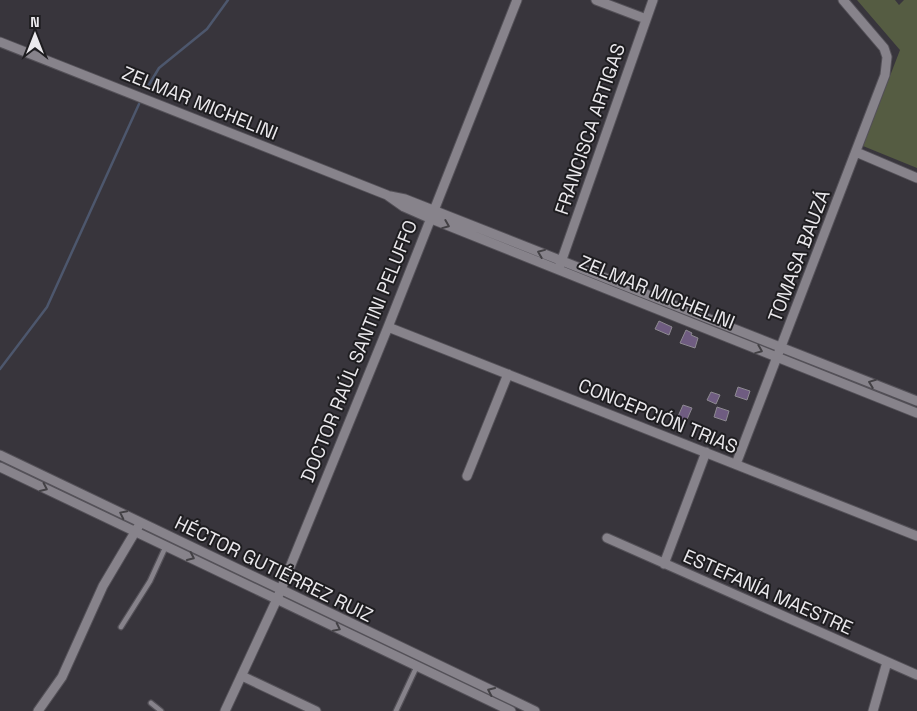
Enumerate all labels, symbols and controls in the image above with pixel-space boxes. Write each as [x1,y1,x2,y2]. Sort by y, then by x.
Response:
north arrow [10,10,60,60]
text: N [30,13,40,31]
street label: FRANCISCA ARTIGAS [549,40,631,218]
street label: ZELMAR MICHELINI [118,60,282,146]
street label: TOMASA BAUZÁ [762,186,836,326]
street label: DOCTOR RAÚL SANTINI PELUFFO [295,216,423,486]
one-way arrow [441,219,450,229]
one-way arrow [537,249,546,259]
street label: ZELMAR MICHELINI [575,249,739,335]
one-way arrow [754,344,763,355]
street label: CONCEPCIÓN TRIAS [575,373,741,459]
one-way arrow [868,379,876,389]
one-way arrow [39,481,48,492]
one-way arrow [119,510,128,520]
street label: HÉCTOR GUTIÉRREZ RUIZ [171,510,377,628]
street label: ESTEFANÍA MAESTRE [679,543,857,641]
one-way arrow [186,551,195,562]
one-way arrow [332,622,341,632]
one-way arrow [487,686,496,697]

